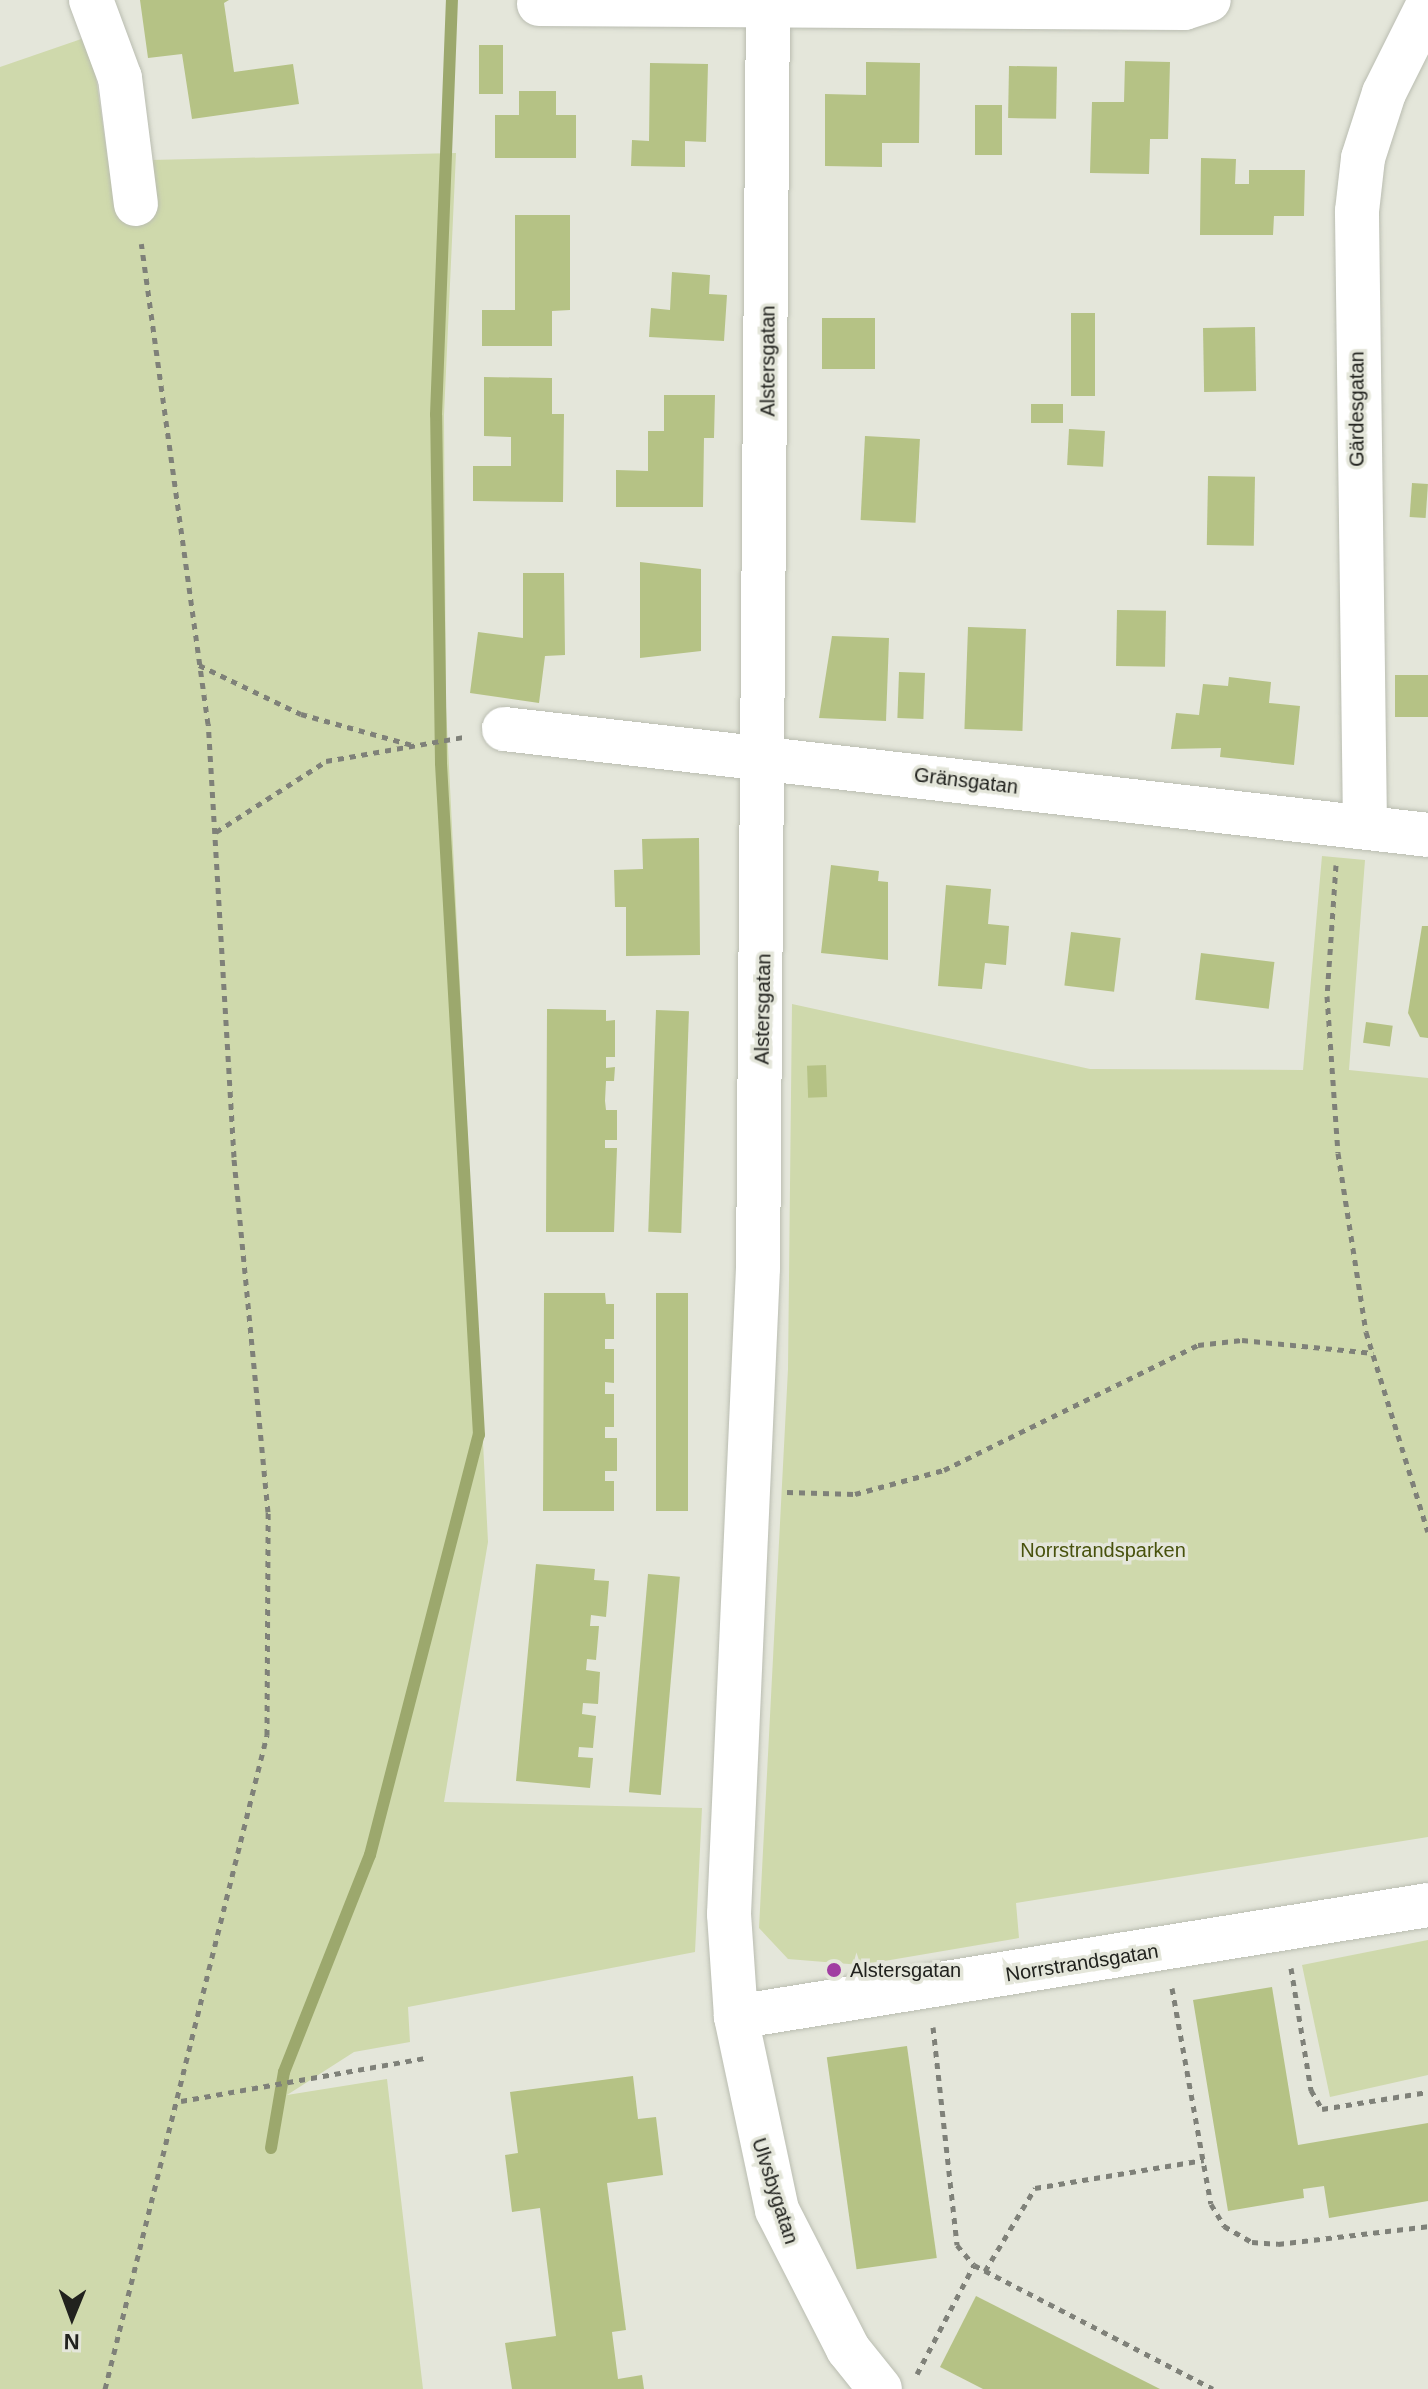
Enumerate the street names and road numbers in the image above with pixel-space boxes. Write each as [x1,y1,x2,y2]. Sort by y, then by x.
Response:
street label: Alstersgatan [756,305,780,417]
street label: Gärdesgatan [1345,351,1369,467]
street label: Gränsgatan [913,763,1019,799]
street label: Alstersgatan [750,953,776,1065]
street label: Norrstrandsgatan [1004,1939,1160,1987]
street label: Ulvsbygatan [747,2135,803,2247]

